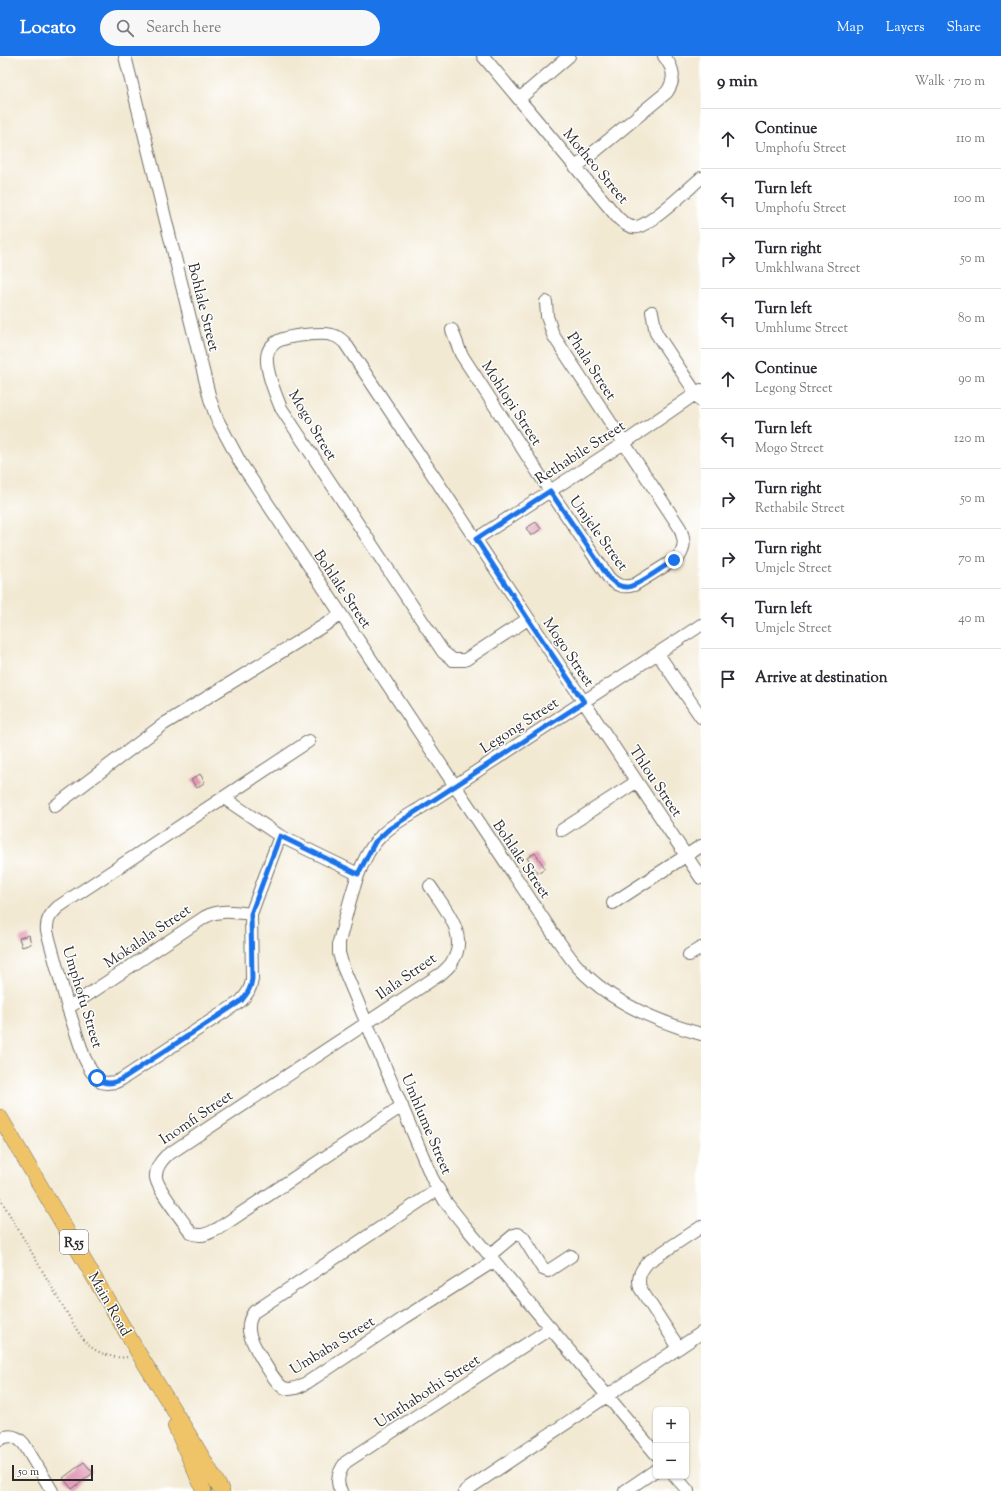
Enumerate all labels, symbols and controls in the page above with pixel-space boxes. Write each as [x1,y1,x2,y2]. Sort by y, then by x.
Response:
search box [100,10,380,46]
text: Locato [20,15,76,42]
icon: search [114,17,136,39]
text: Search here [146,18,221,39]
text: Map [837,18,864,38]
text: Layers [886,18,924,38]
text: Share [946,18,981,38]
text: 9 min [717,70,758,94]
text: Walk · 710 m [914,73,985,91]
text: Continue [755,119,817,140]
street label: Motheo Street [557,125,633,209]
icon: ahead [717,128,739,150]
text: 110 m [956,130,985,148]
text: Umphofu Street [755,140,846,158]
text: Turn left [755,179,812,200]
icon: left [717,188,739,210]
text: 100 m [953,190,985,208]
text: Umphofu Street [755,200,846,218]
text: Turn right [755,239,821,260]
icon: right [717,248,739,270]
text: 50 m [960,250,985,268]
text: Umkhlwana Street [755,260,860,278]
street label: Bohlale Street [181,261,224,354]
text: Turn left [755,299,812,320]
icon: left [717,308,739,330]
text: 80 m [958,310,985,328]
text: Umhlume Street [755,320,848,338]
street label: Phala Street [561,329,621,405]
street label: Mohlopi Street [475,357,546,450]
text: Continue [755,359,817,380]
icon: ahead [717,368,739,390]
text: 90 m [958,370,985,388]
text: Legong Street [755,380,833,398]
street label: Mogo Street [282,386,341,465]
street label: Rethabile Street [532,416,630,490]
text: Turn left [755,419,812,440]
icon: left [717,428,739,450]
text: 120 m [954,430,985,448]
text: Mogo Street [755,440,824,458]
text: Turn right [755,479,821,500]
icon: right [717,488,739,510]
text: 50 m [960,490,985,508]
street label: Umjele Street [563,492,632,576]
text: Rethabile Street [755,500,845,518]
text: Turn right [755,539,821,560]
street label: Bohlale Street [308,546,376,633]
icon: right [717,548,739,570]
text: 70 m [958,550,985,568]
route end [665,551,683,569]
text: Umjele Street [755,560,832,578]
text: Turn left [755,599,812,620]
icon: left [717,608,739,630]
text: 40 m [958,610,985,628]
street label: Mogo Street [537,614,599,692]
text: Umjele Street [755,620,832,638]
icon: arrive [717,668,739,690]
text: Arrive at destination [755,668,888,689]
street label: Legong Street [477,693,563,759]
street label: Thlou Street [623,742,686,822]
street label: Bohlale Street [487,816,555,903]
street label: Mokalala Street [100,900,196,974]
street label: Umphofu Street [56,944,107,1051]
street label: Ilala Street [373,949,441,1006]
route start [88,1069,106,1087]
street label: Umhlume Street [395,1071,456,1178]
street label: Inomfi Street [156,1086,238,1151]
road number: R55 [60,1230,88,1254]
street label: Main Road [82,1269,136,1341]
street label: Umbaba Street [286,1312,379,1381]
street label: Umthabothi Street [371,1350,485,1434]
map controls [653,1407,689,1479]
button: + [653,1407,689,1443]
button: − [653,1443,689,1479]
scale bar [12,1463,93,1482]
text: 50 m [18,1464,39,1480]

